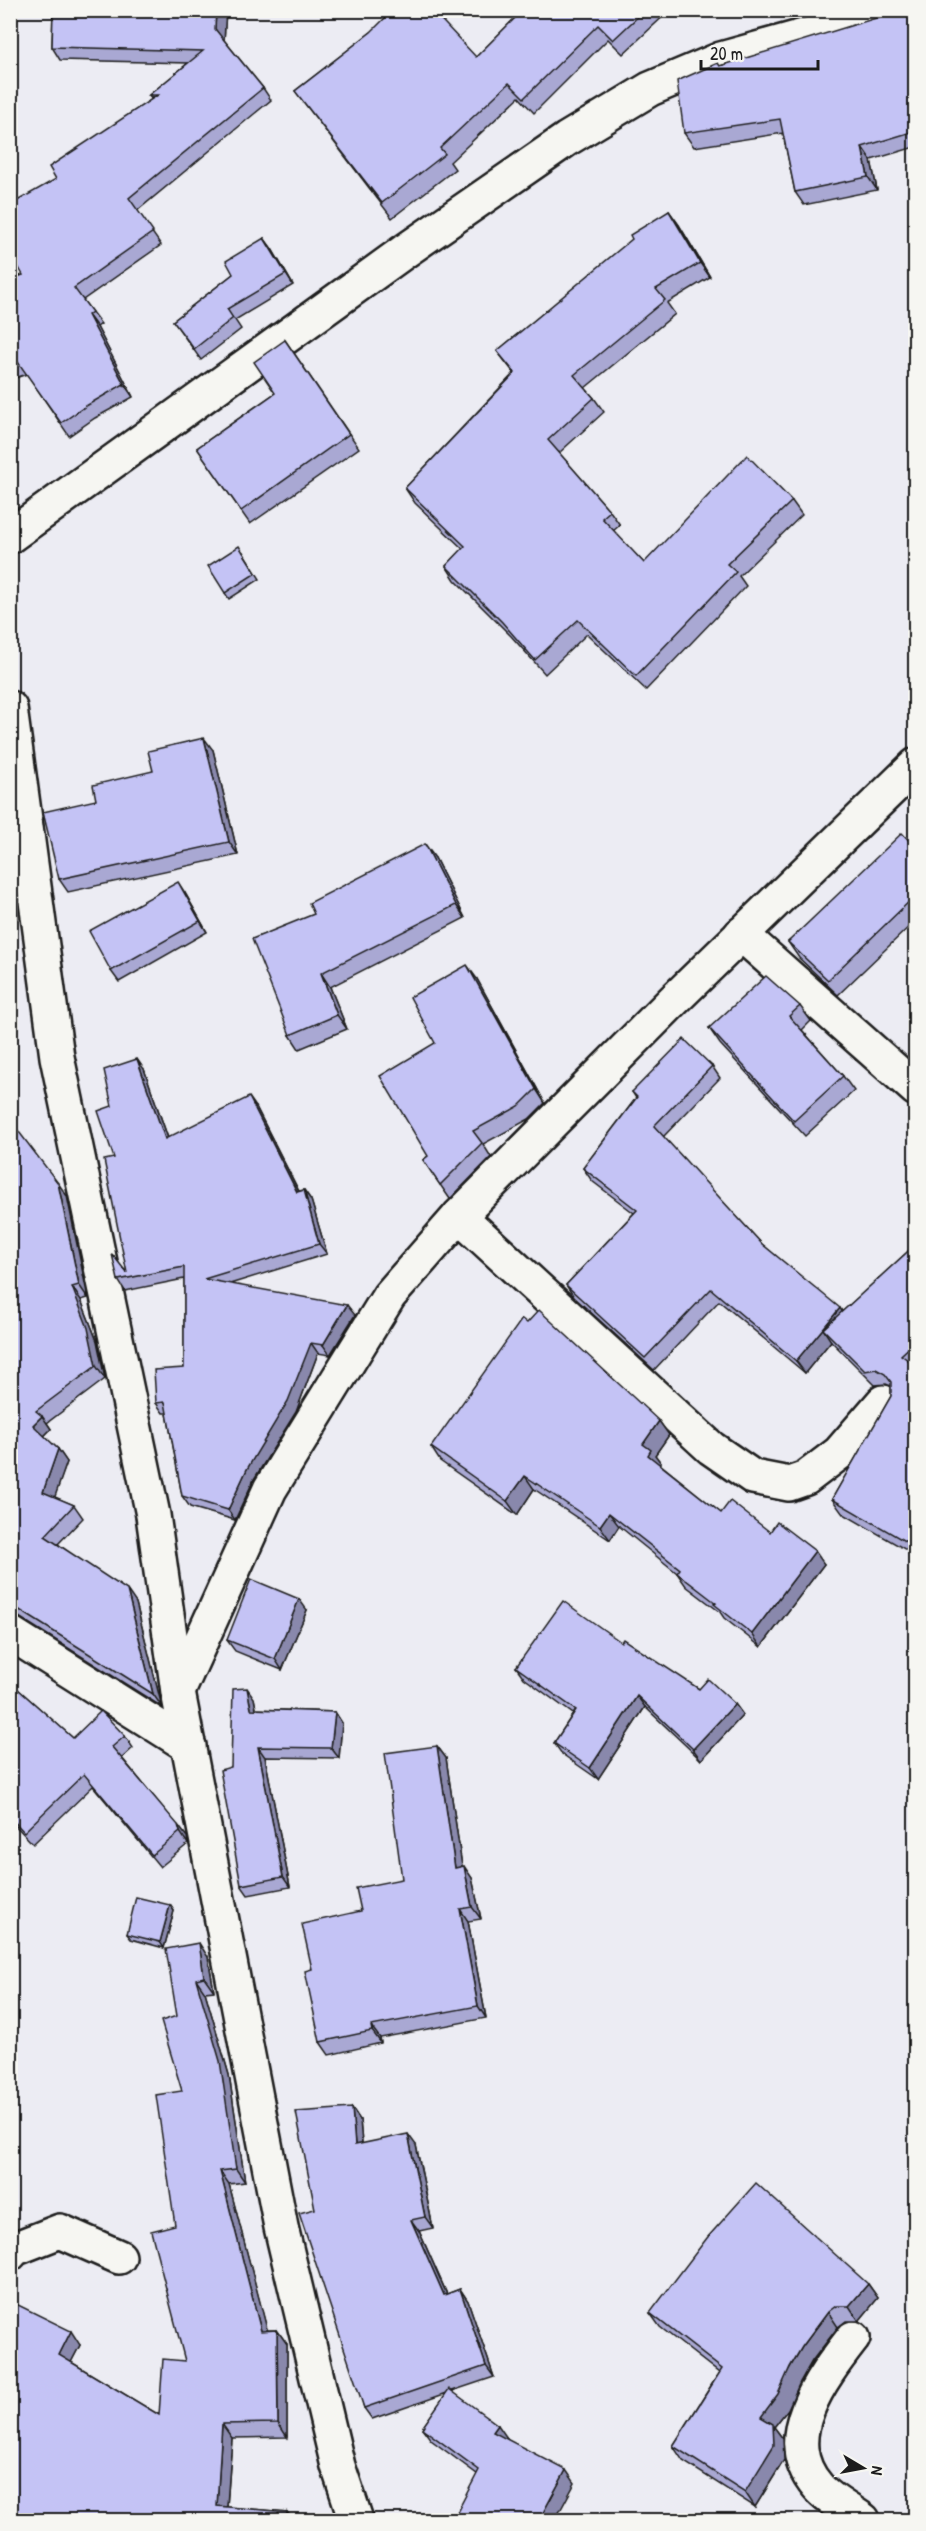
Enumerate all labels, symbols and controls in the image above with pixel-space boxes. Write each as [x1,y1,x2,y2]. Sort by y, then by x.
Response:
scale bar [701,33,818,71]
text: 20 m [710,41,743,66]
north arrow [833,2438,893,2498]
text: N [866,2465,889,2477]

